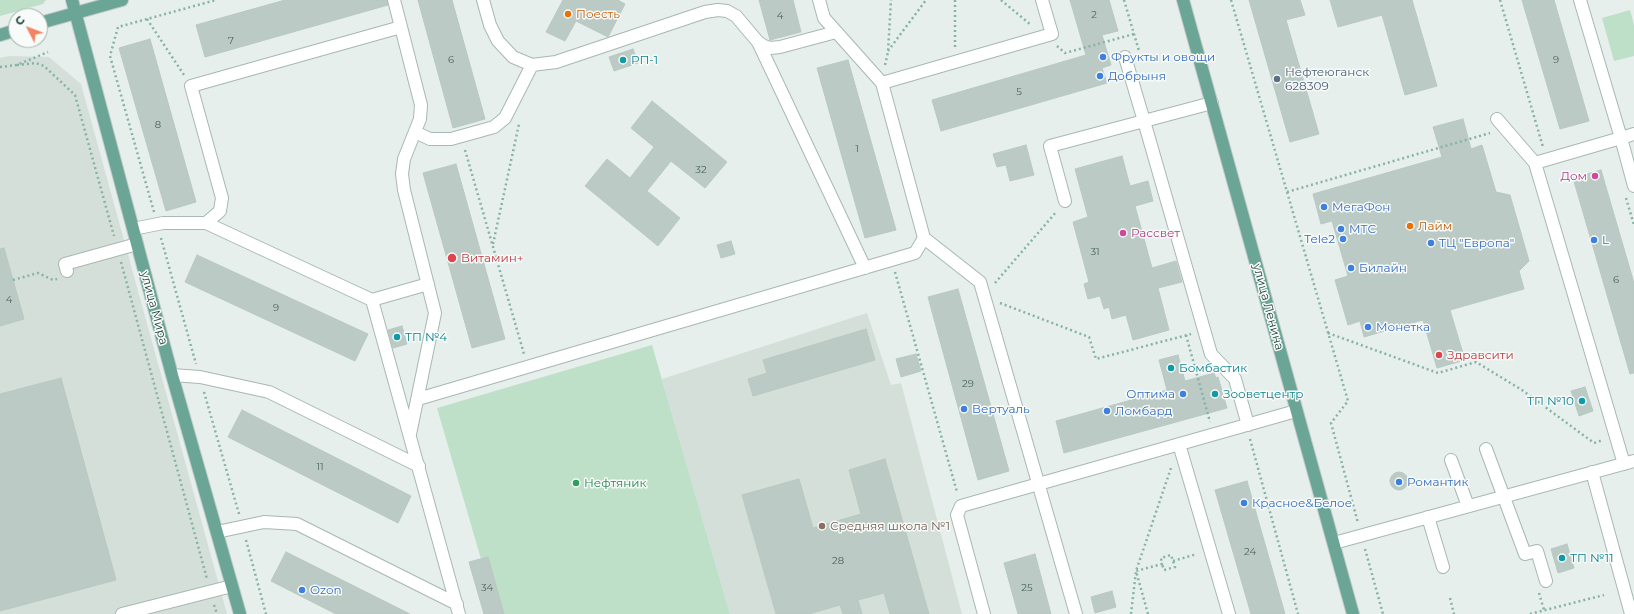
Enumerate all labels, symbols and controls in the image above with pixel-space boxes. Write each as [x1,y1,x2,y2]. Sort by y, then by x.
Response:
place label: Поесть [576,7,620,21]
north arrow [8,8,48,48]
marker: Поесть [563,9,573,19]
house number: 2 [1091,9,1097,21]
house number: 4 [777,10,783,22]
text: С [12,13,28,28]
house number: 7 [228,35,234,47]
place label: Фрукты и овощи [1111,50,1215,64]
marker: Фрукты и овощи [1098,52,1108,62]
place label: РП-1 [631,53,658,67]
house number: 6 [448,54,454,66]
house number: 9 [1553,54,1559,66]
marker: РП-1 [618,55,628,65]
place label: Нефтеюганск 628309 [1285,65,1369,93]
place label: Добрыня [1108,69,1166,83]
marker: Добрыня [1095,71,1105,81]
marker: Нефтеюганск 628309 [1272,74,1282,84]
house number: 5 [1016,86,1022,98]
house number: 8 [155,119,161,131]
house number: 1 [855,143,859,155]
house number: 32 [695,164,707,176]
place label: Дом [1561,169,1587,183]
marker: Дом [1590,171,1600,181]
place label: МегаФон [1332,200,1390,214]
marker: МегаФон [1319,202,1329,212]
place label: Лайм [1418,219,1452,233]
marker: Лайм [1405,221,1415,231]
place label: МТС [1349,222,1376,236]
marker: МТС [1336,224,1346,234]
place label: Рассвет [1131,226,1180,240]
marker: Рассвет [1118,228,1128,238]
place label: Tele2 [1304,232,1335,246]
place label: L [1602,233,1609,247]
marker: Tele2 [1338,234,1348,244]
marker: L [1589,235,1599,245]
place label: ТЦ "Европа" [1439,236,1514,250]
marker: ТЦ "Европа" [1426,238,1436,248]
house number: 31 [1090,246,1100,258]
place label: Витамин+ [461,251,524,265]
marker: Витамин+ [446,252,458,264]
place label: Билайн [1359,261,1407,275]
street label: улица Ленина [1250,262,1286,352]
marker: Билайн [1346,263,1356,273]
street label: улица Мира [137,270,171,346]
house number: 6 [1613,274,1619,286]
house number: 4 [6,294,12,306]
house number: 9 [273,302,279,314]
place label: Монетка [1376,320,1430,334]
marker: Монетка [1363,322,1373,332]
place label: ТП №4 [405,330,447,344]
marker: ТП №4 [392,332,402,342]
place label: Здравсити [1447,348,1514,362]
marker: Здравсити [1434,350,1444,360]
place label: Бомбастик [1179,361,1247,375]
marker: Бомбастик [1166,363,1176,373]
house number: 29 [962,378,974,390]
place label: Оптима [1126,387,1175,401]
place label: Зооветцентр [1223,387,1303,401]
marker: Оптима [1178,389,1188,399]
marker: Зооветцентр [1210,389,1220,399]
place label: ТП №10 [1527,394,1574,408]
marker: ТП №10 [1577,396,1587,406]
place label: Вертуаль [972,402,1030,416]
marker: Вертуаль [959,404,969,414]
place label: Ломбард [1115,404,1172,418]
marker: Ломбард [1102,406,1112,416]
house number: 11 [316,461,324,473]
place label: Романтик [1407,475,1468,489]
place label: Нефтяник [584,476,647,490]
marker: Романтик [1394,477,1404,487]
marker: Нефтяник [571,478,581,488]
place label: Красное&Белое [1252,496,1352,510]
marker: Красное&Белое [1239,498,1249,508]
place label: Средняя школа №1 [830,519,950,533]
marker: Средняя школа №1 [817,521,827,531]
house number: 24 [1244,546,1256,558]
place label: ТП №11 [1570,551,1613,565]
marker: ТП №11 [1557,553,1567,563]
house number: 28 [832,555,844,567]
house number: 34 [481,582,493,594]
house number: 25 [1021,582,1033,594]
place label: Ozon [310,583,342,597]
marker: Ozon [297,585,307,595]

